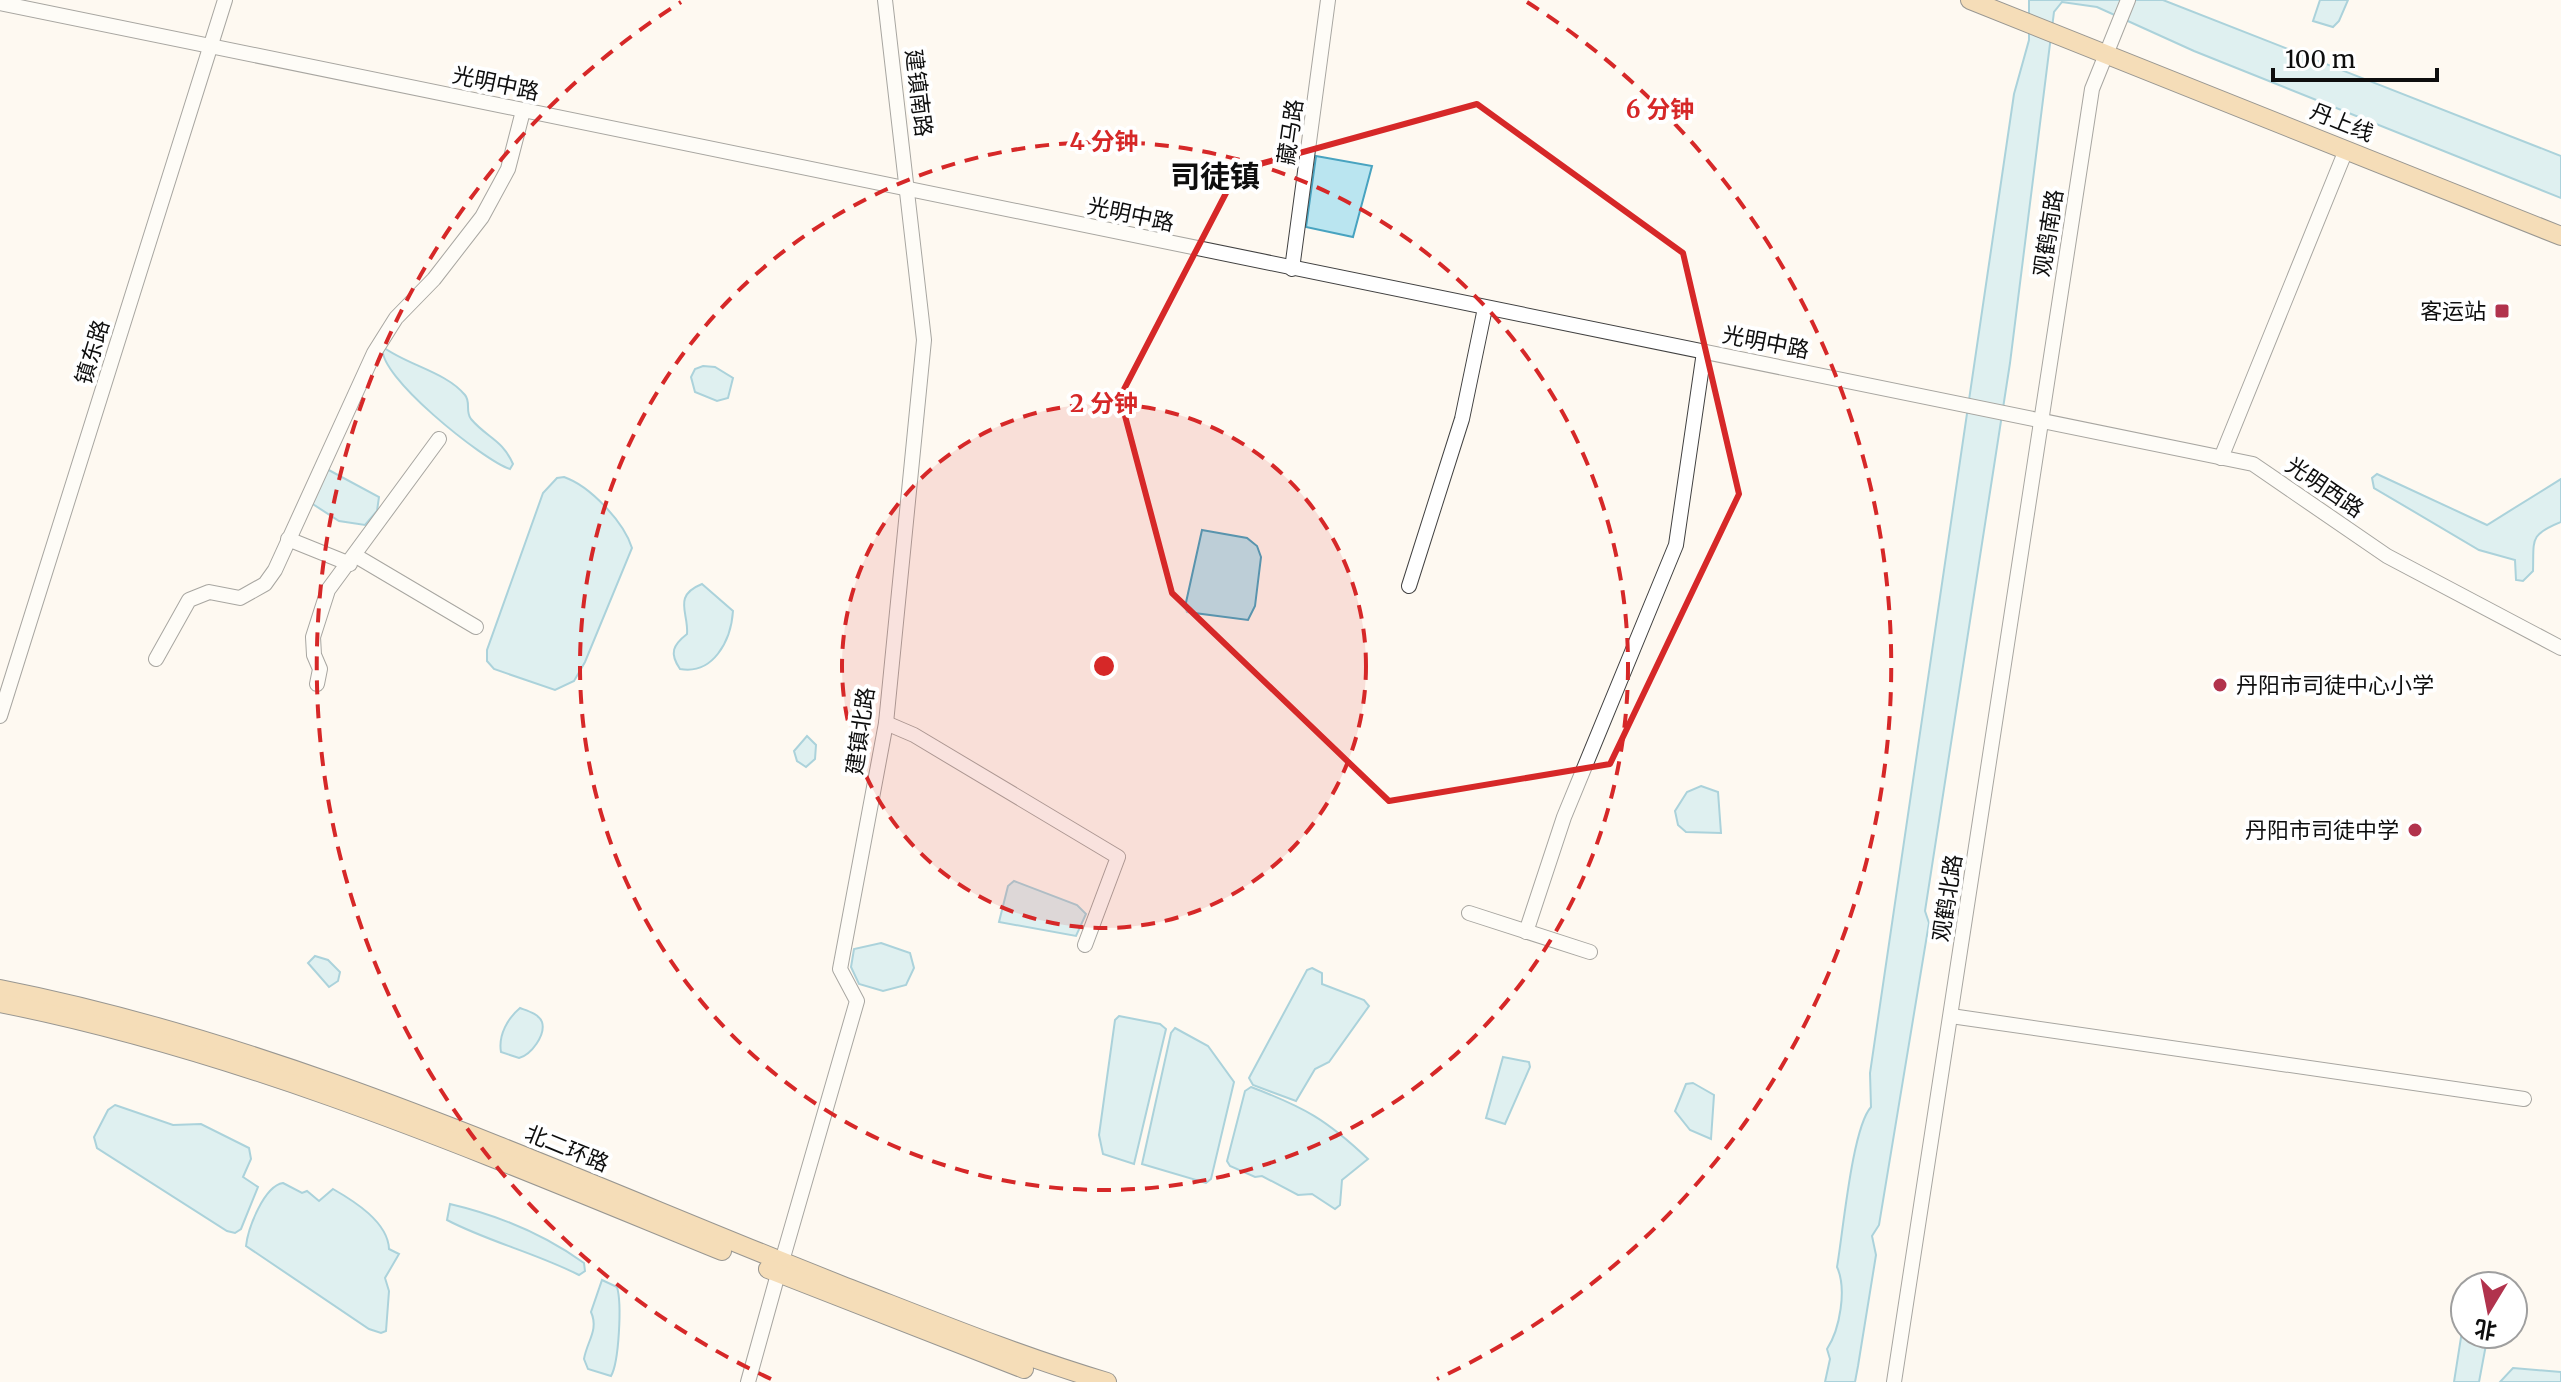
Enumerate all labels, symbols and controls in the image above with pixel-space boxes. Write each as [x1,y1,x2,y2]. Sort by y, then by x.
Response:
scale bar [2273,32,2437,82]
text: 100 m [2285,44,2356,75]
street label: 建镇南路 [900,48,938,138]
street label: 光明中路 [450,60,542,106]
text: 6 分钟 [1626,94,1694,125]
street label: 藏马路 [1272,97,1308,167]
street label: 丹上线 [2306,97,2378,147]
text: 4 分钟 [1070,126,1138,157]
district label: 司徒镇 [1170,157,1260,195]
street label: 观鹤南路 [2027,187,2069,279]
street label: 光明中路 [1085,191,1177,237]
place label: 客运站 [2420,297,2486,325]
marker: 客运站 [2493,302,2511,320]
street label: 镇东路 [69,316,115,388]
street label: 光明中路 [1720,320,1812,364]
text: 2 分钟 [1070,388,1138,419]
street label: 光明西路 [2281,451,2369,523]
centre of rings [1090,652,1118,680]
place label: 丹阳市司徒中心小学 [2236,671,2434,699]
marker: 丹阳市司徒中心小学 [2211,676,2229,694]
street label: 建镇北路 [840,685,880,777]
place label: 丹阳市司徒中学 [2245,816,2399,844]
marker: 丹阳市司徒中学 [2406,821,2424,839]
street label: 观鹤北路 [1926,852,1968,944]
street label: 北二环路 [521,1119,613,1177]
north arrow [2449,1270,2529,1350]
text: 北 [2472,1314,2499,1345]

